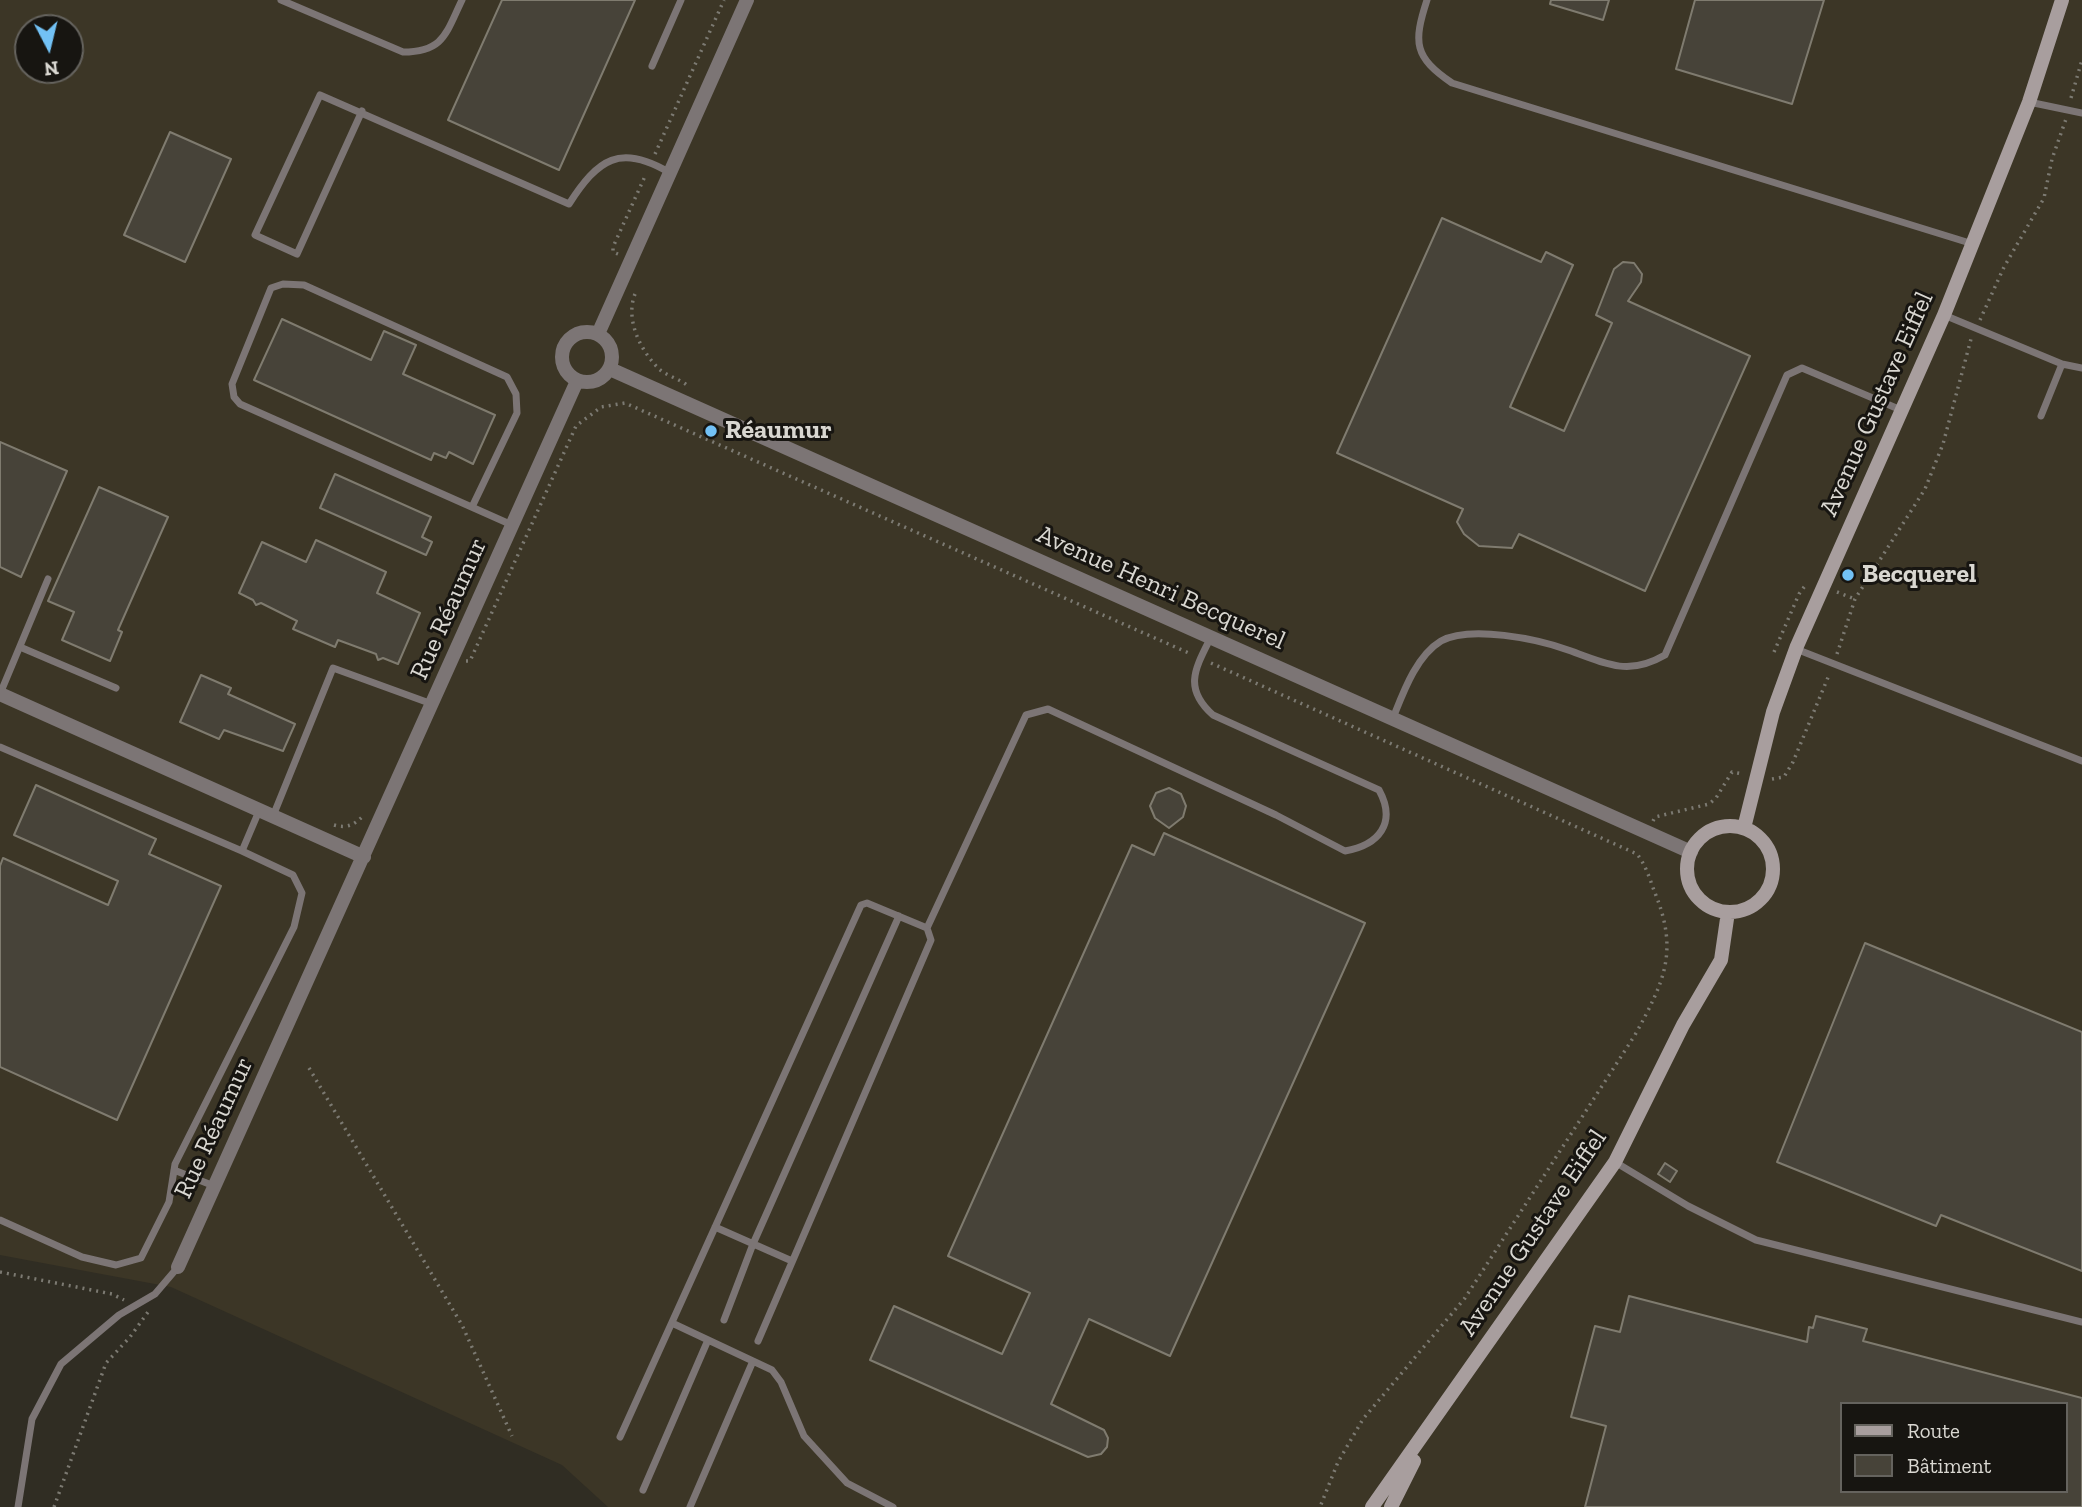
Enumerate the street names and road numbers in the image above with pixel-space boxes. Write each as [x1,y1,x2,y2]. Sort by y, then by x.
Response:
street label: Avenue Gustave Eiffel [1813,287,1941,521]
street label: Avenue Henri Becquerel [1032,519,1290,657]
street label: Rue Réaumur [404,533,494,685]
street label: Rue Réaumur [168,1053,260,1203]
street label: Avenue Gustave Eiffel [1452,1124,1614,1342]

